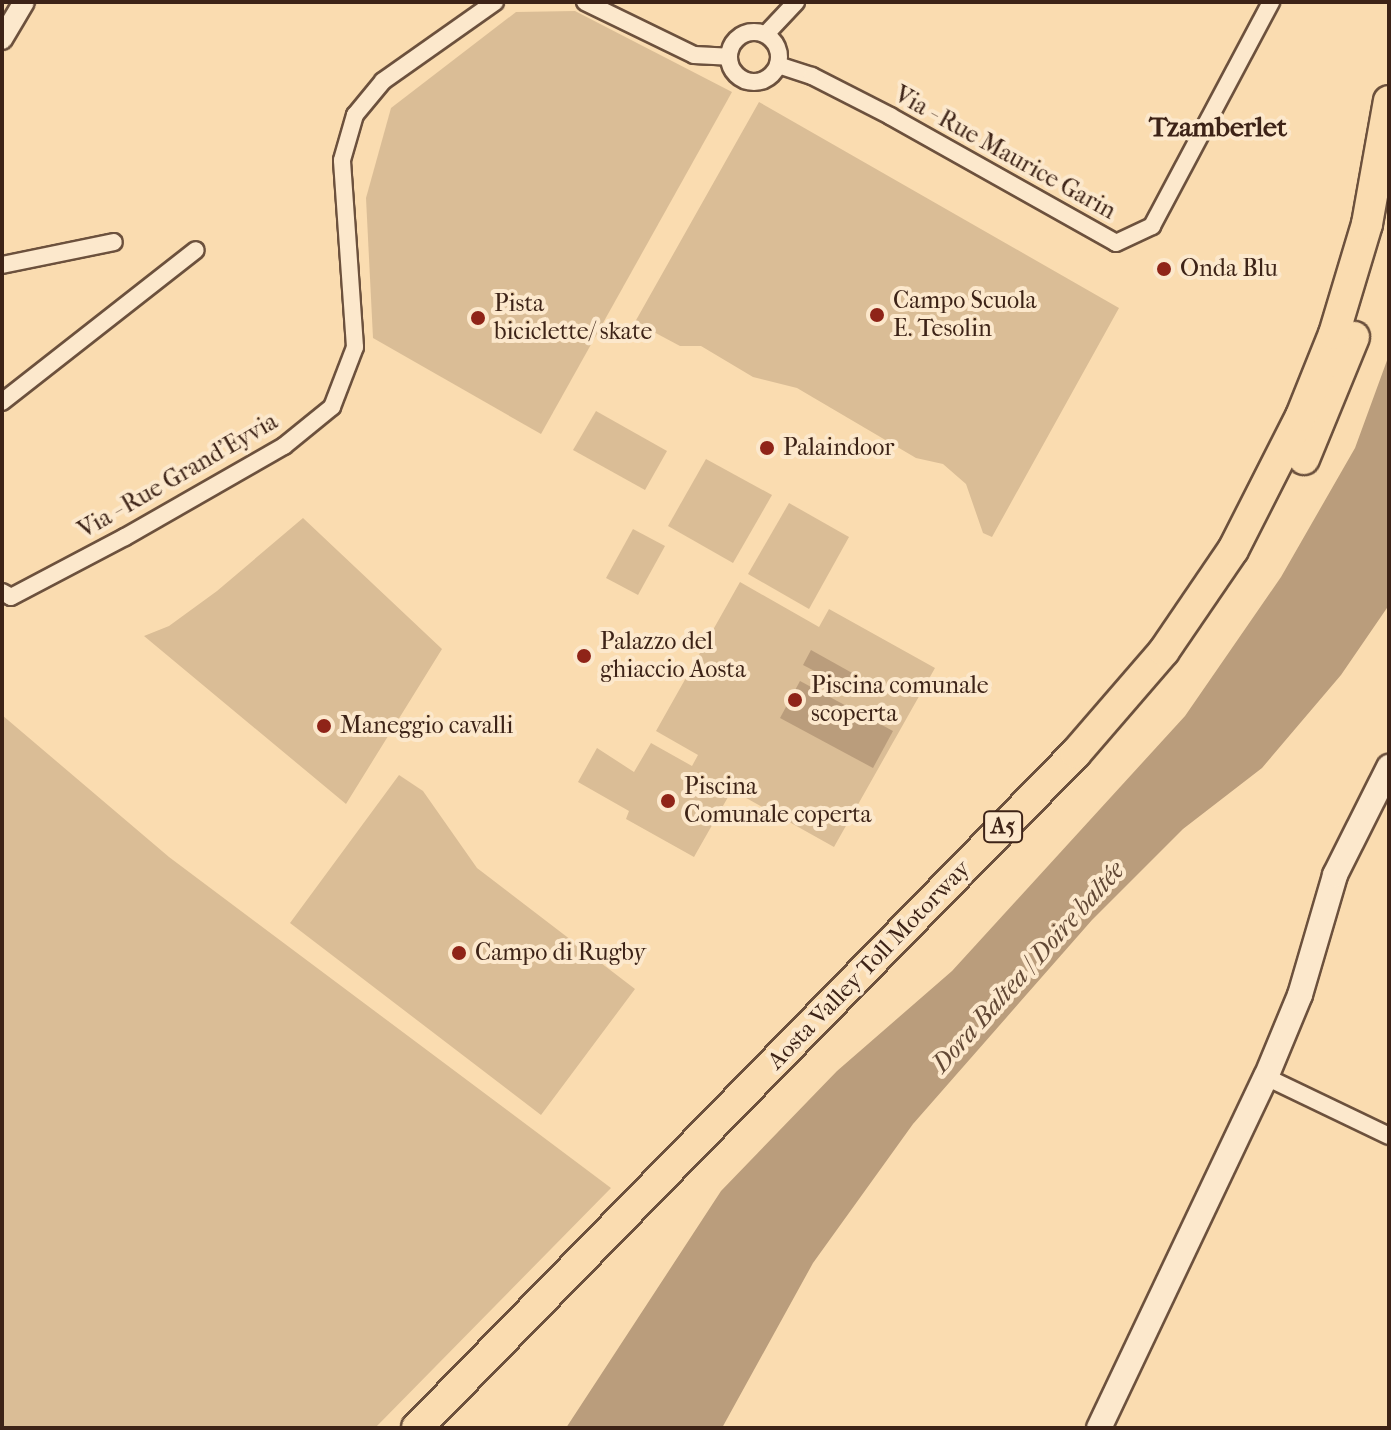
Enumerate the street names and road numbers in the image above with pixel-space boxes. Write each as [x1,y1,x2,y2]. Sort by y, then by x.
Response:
street label: Via - Rue Maurice Garin [889,80,1121,226]
street label: Via - Rue Grand'Eyvia [73,407,283,545]
road number: A5 [983,809,1023,845]
street label: Aosta Valley Toll Motorway [762,855,976,1075]

